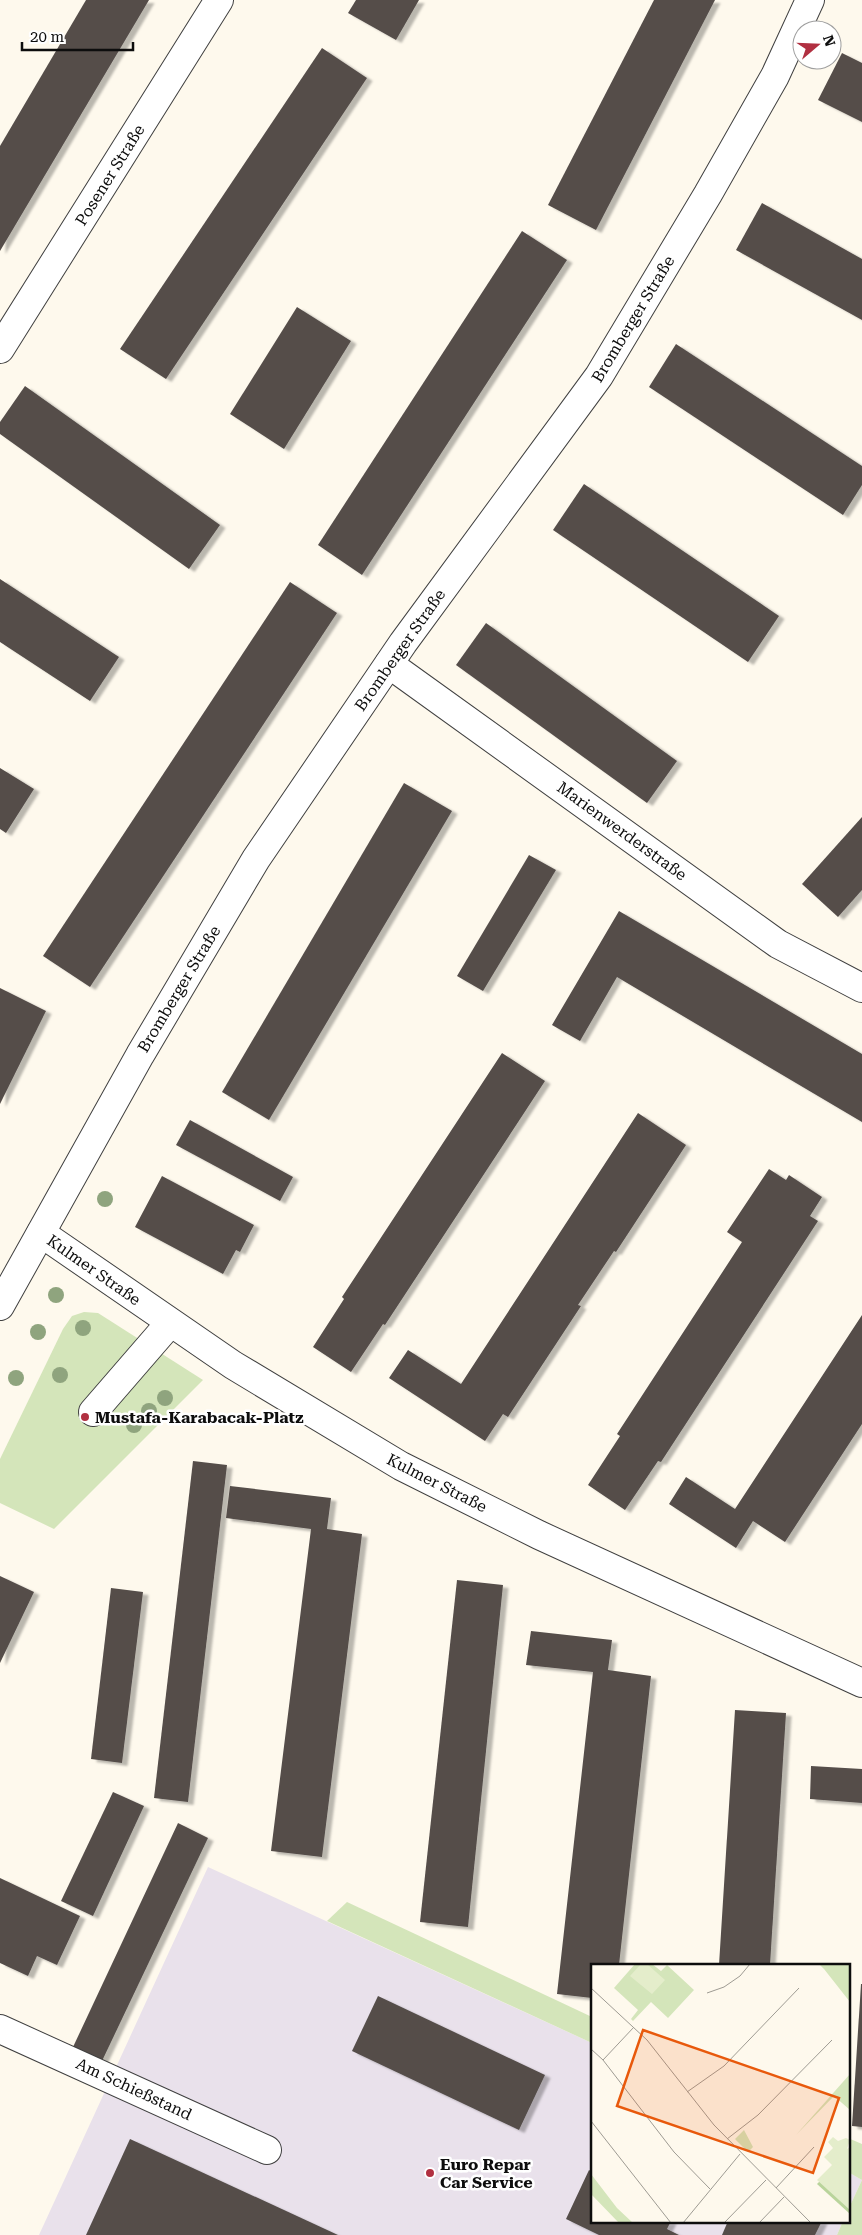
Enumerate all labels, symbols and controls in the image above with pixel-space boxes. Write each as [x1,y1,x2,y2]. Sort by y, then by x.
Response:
scale bar [22,20,134,52]
north arrow [792,20,842,70]
text: 20 m [30,28,65,46]
text: N [820,33,839,49]
street label: Posener Straße [71,121,149,229]
street label: Bromberger Straße [588,252,678,386]
street label: Bromberger Straße [351,585,449,715]
street label: Marienwerderstraße [553,778,691,885]
street label: Bromberger Straße [134,922,224,1056]
street label: Kulmer Straße [44,1231,145,1309]
place label: Mustafa-Karabacak-Platz [95,1408,304,1427]
marker: Mustafa-Karabacak-Platz [79,1411,91,1423]
street label: Kulmer Straße [384,1450,490,1516]
inset map [591,1964,850,2222]
street label: Am Schießstand [73,2054,195,2124]
place label: Euro Repar Car Service [440,2155,533,2192]
marker: Euro Repar Car Service [424,2167,436,2179]

